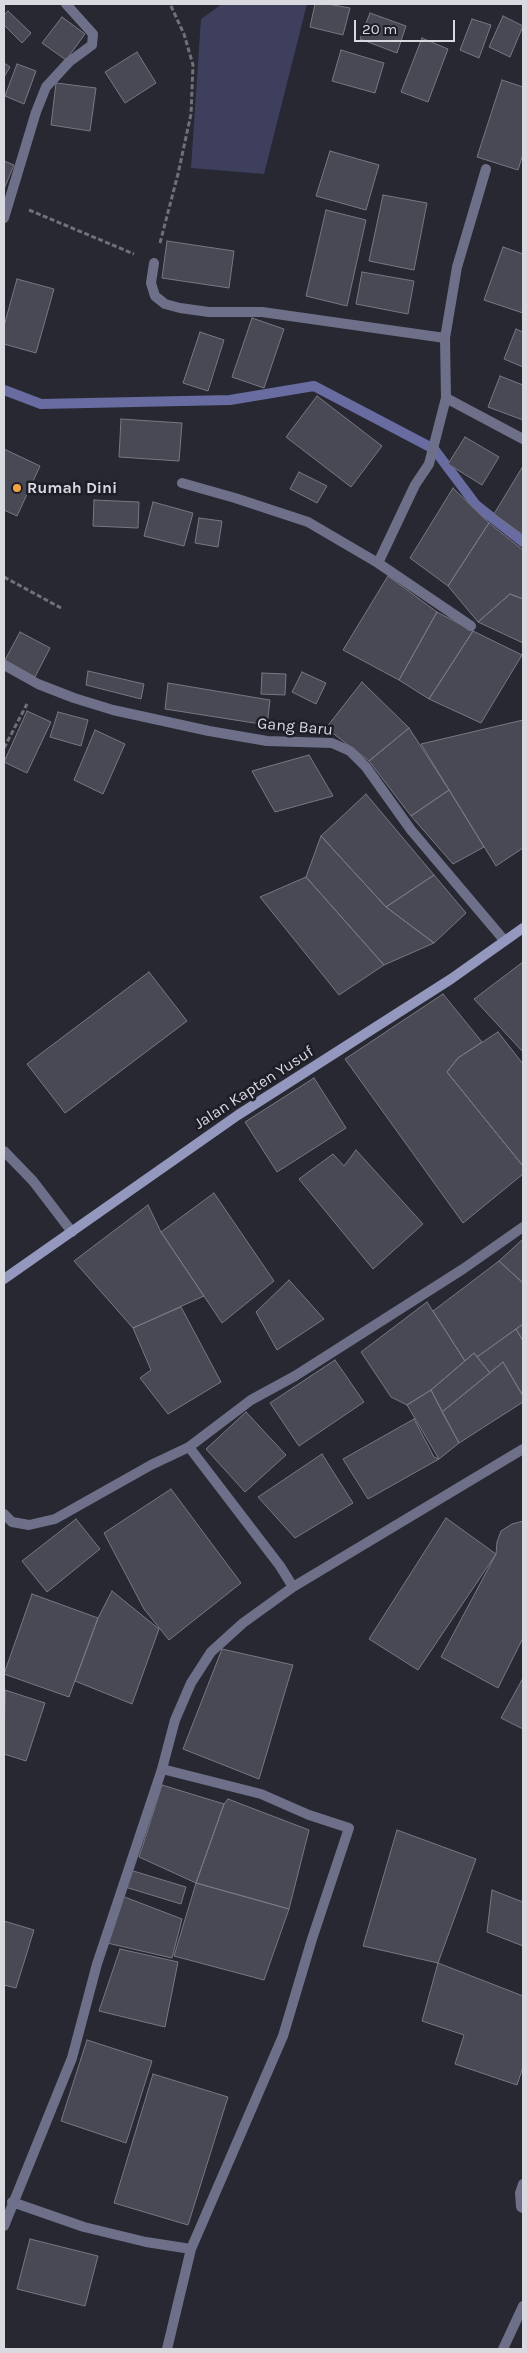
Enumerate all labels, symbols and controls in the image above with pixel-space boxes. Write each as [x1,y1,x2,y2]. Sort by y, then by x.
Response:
scale bar [357,10,458,42]
text: 20 m [362,20,397,38]
place label: Rumah Dini [27,478,117,498]
marker: Rumah Dini [11,482,23,494]
street label: Gang Baru [256,714,334,740]
street label: Jalan Kapten Yusuf [191,1042,317,1134]

